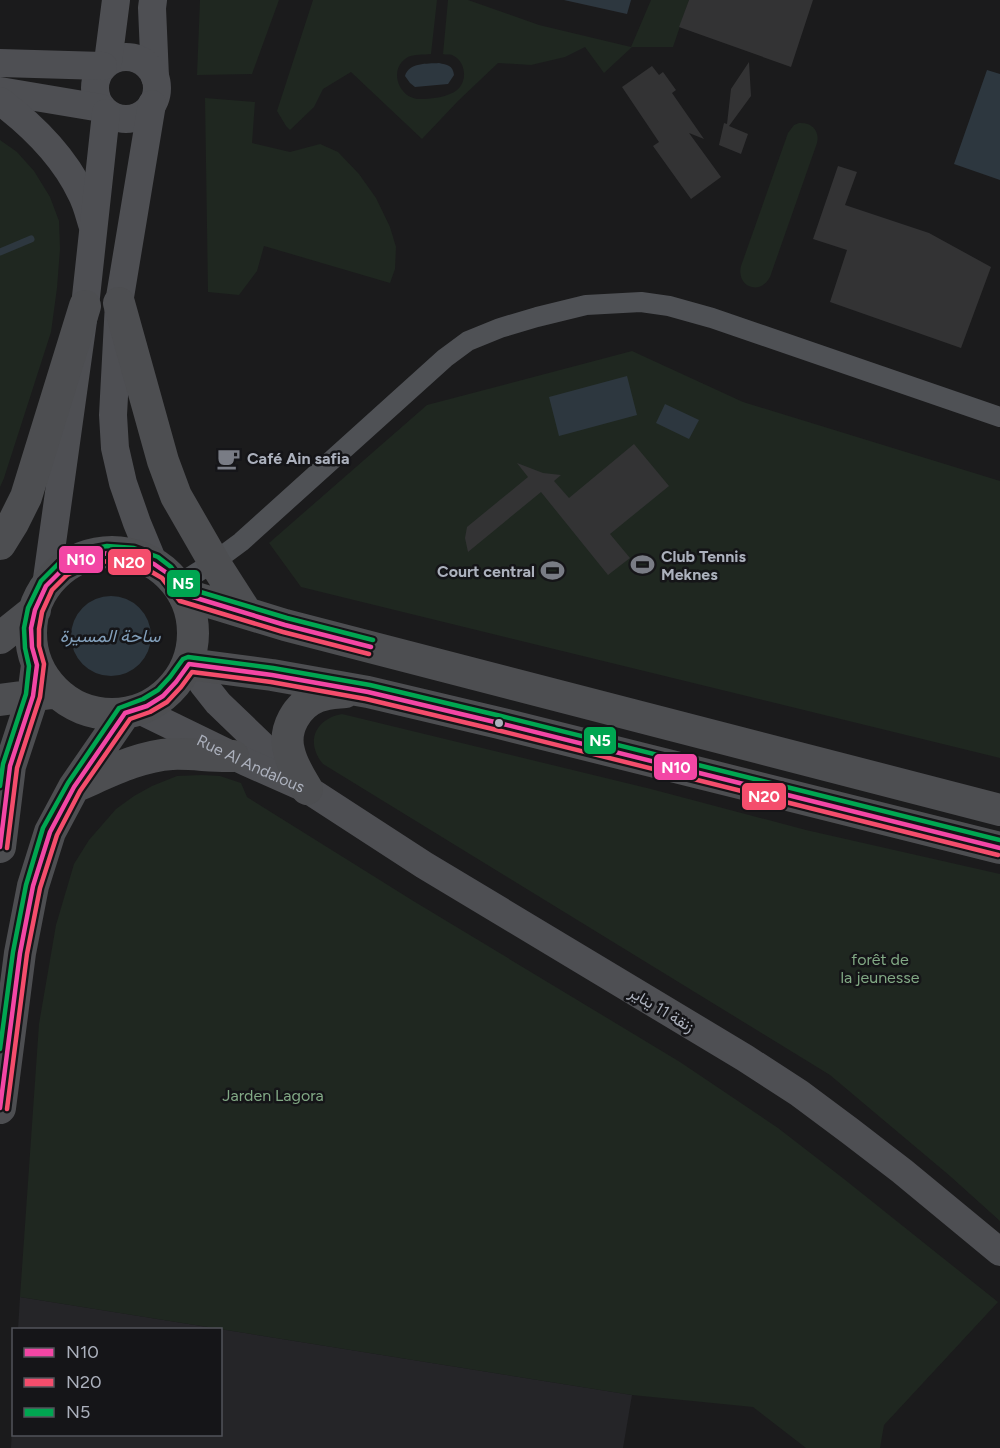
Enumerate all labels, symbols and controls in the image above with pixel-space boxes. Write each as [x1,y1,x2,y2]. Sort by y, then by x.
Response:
cafe icon: Café Ain safia [216,445,242,471]
place label: Café Ain safia [247,449,349,468]
line badge: N10 [58,545,104,574]
place label: Club Tennis Meknes [661,547,746,584]
line badge: N20 [107,548,152,576]
text: N10 [66,550,96,569]
sports icon: Club Tennis Meknes [630,552,656,578]
text: N20 [113,553,145,572]
sports icon: Court central [540,558,566,584]
place label: Court central [437,562,535,581]
line badge: N5 [166,569,201,598]
text: N5 [172,574,194,593]
water label: ساحة المسيرة [60,625,161,647]
unlabelled marker [493,717,505,729]
line badge: N5 [583,726,617,755]
street label: Rue Al Andalous [194,731,308,797]
text: N5 [589,731,611,750]
line badge: N10 [653,753,698,781]
text: N10 [661,758,691,777]
line badge: N20 [741,782,787,811]
text: N20 [748,787,780,806]
park label: forêt de la jeunesse [841,950,920,987]
street label: زنقة 11 يناير [624,982,698,1037]
park label: Jarden Lagora [222,1086,324,1105]
legend [12,1328,222,1436]
text: N10 [66,1341,99,1363]
text: N20 [66,1371,102,1393]
text: N5 [66,1401,90,1423]

